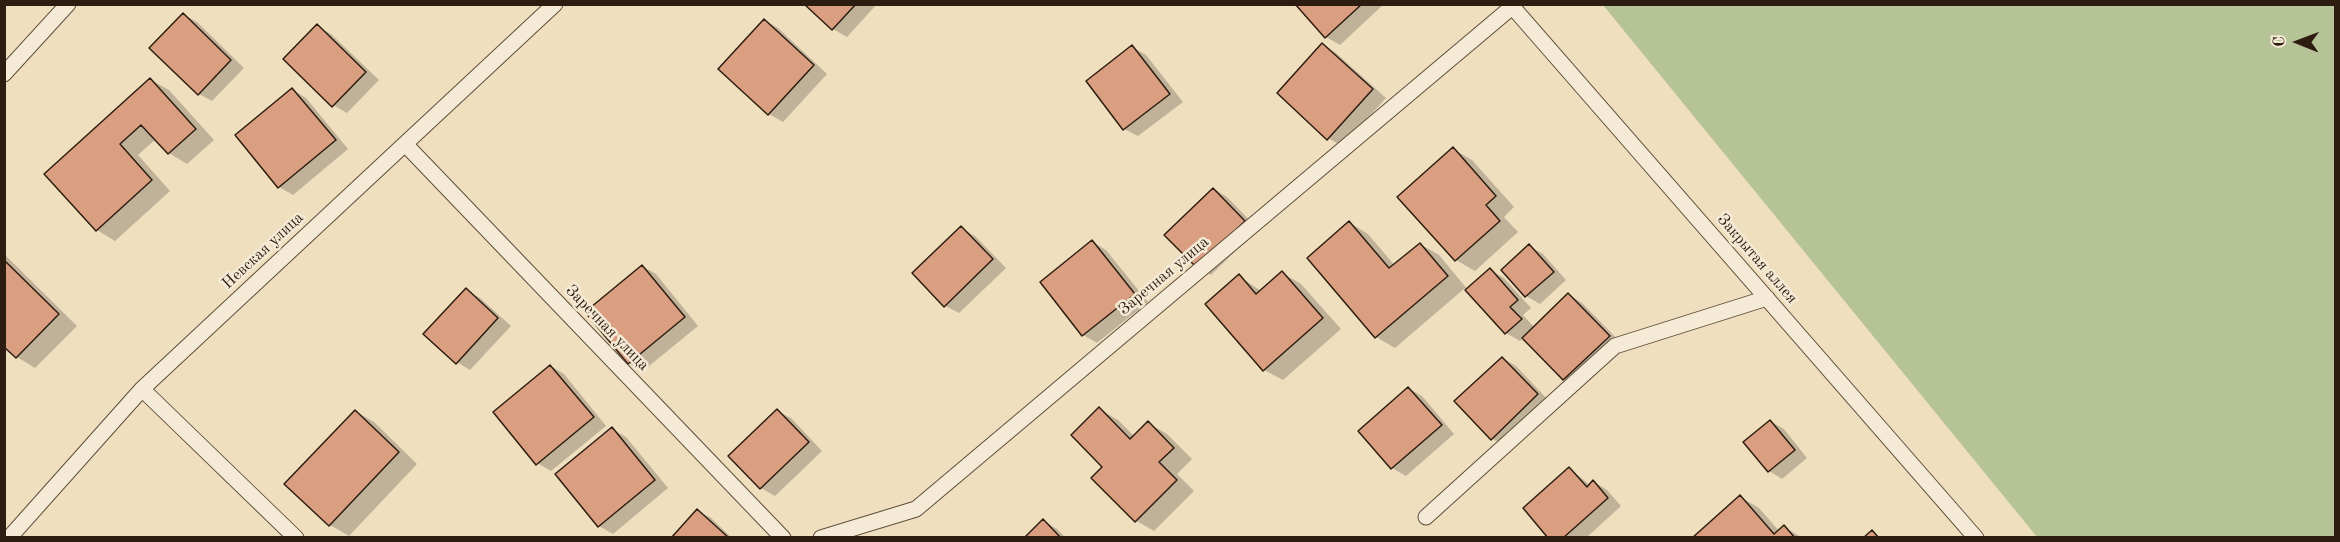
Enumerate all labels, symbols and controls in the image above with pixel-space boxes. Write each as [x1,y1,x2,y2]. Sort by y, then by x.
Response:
north arrow [2268,12,2328,72]
text: С [2272,36,2288,47]
street label: Невская улица [218,208,308,294]
street label: Закрытая аллея [1713,210,1801,308]
street label: Заречная улица [1115,233,1213,319]
street label: Заречная улица [561,281,653,375]

